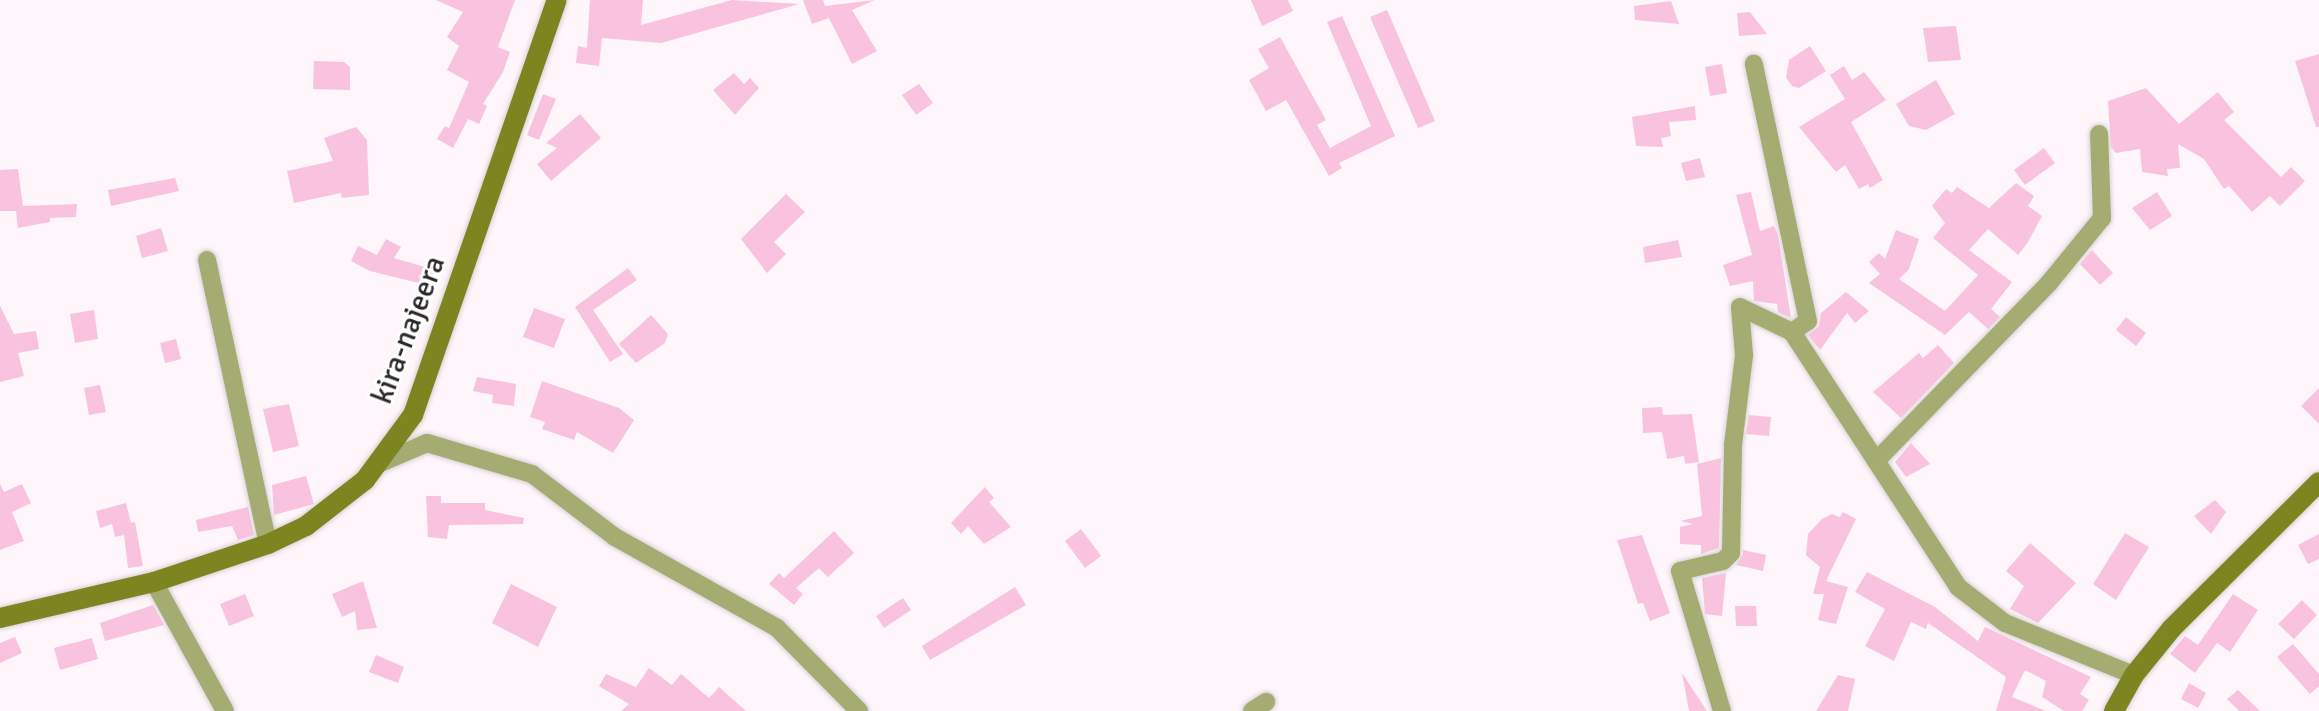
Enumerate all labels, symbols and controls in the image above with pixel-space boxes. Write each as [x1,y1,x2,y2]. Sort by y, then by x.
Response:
street label: kira-najeera [364,251,454,409]

